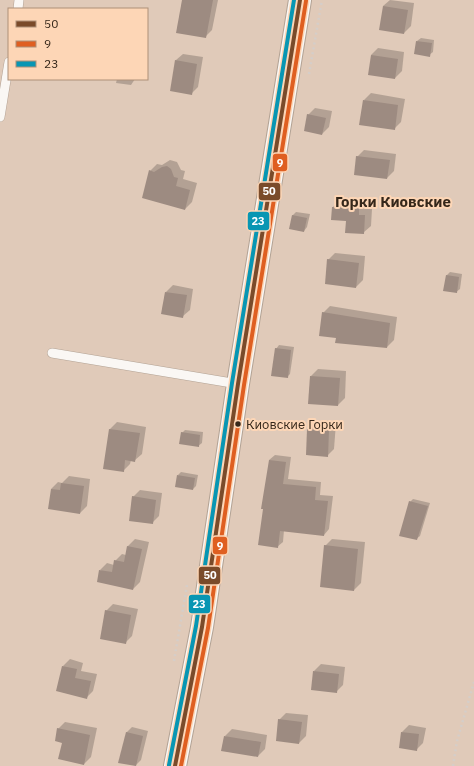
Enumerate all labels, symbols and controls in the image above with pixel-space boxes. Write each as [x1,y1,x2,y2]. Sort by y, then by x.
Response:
legend [8,8,148,80]
text: 50 [44,16,58,31]
text: 9 [44,36,51,51]
text: 23 [44,56,58,71]
line badge: 9 [272,153,288,172]
text: 9 [277,156,284,170]
line badge: 50 [258,182,281,201]
text: 50 [262,184,276,198]
district label: Горки Киовские [335,192,451,211]
line badge: 23 [247,211,270,231]
text: 23 [251,214,265,228]
place label: Киовские Горки [246,416,343,433]
marker: Киовские Горки [233,419,243,429]
line badge: 9 [212,536,228,555]
text: 9 [217,539,224,553]
line badge: 50 [198,566,221,585]
text: 50 [203,568,217,582]
line badge: 23 [188,594,211,614]
text: 23 [192,597,206,611]

